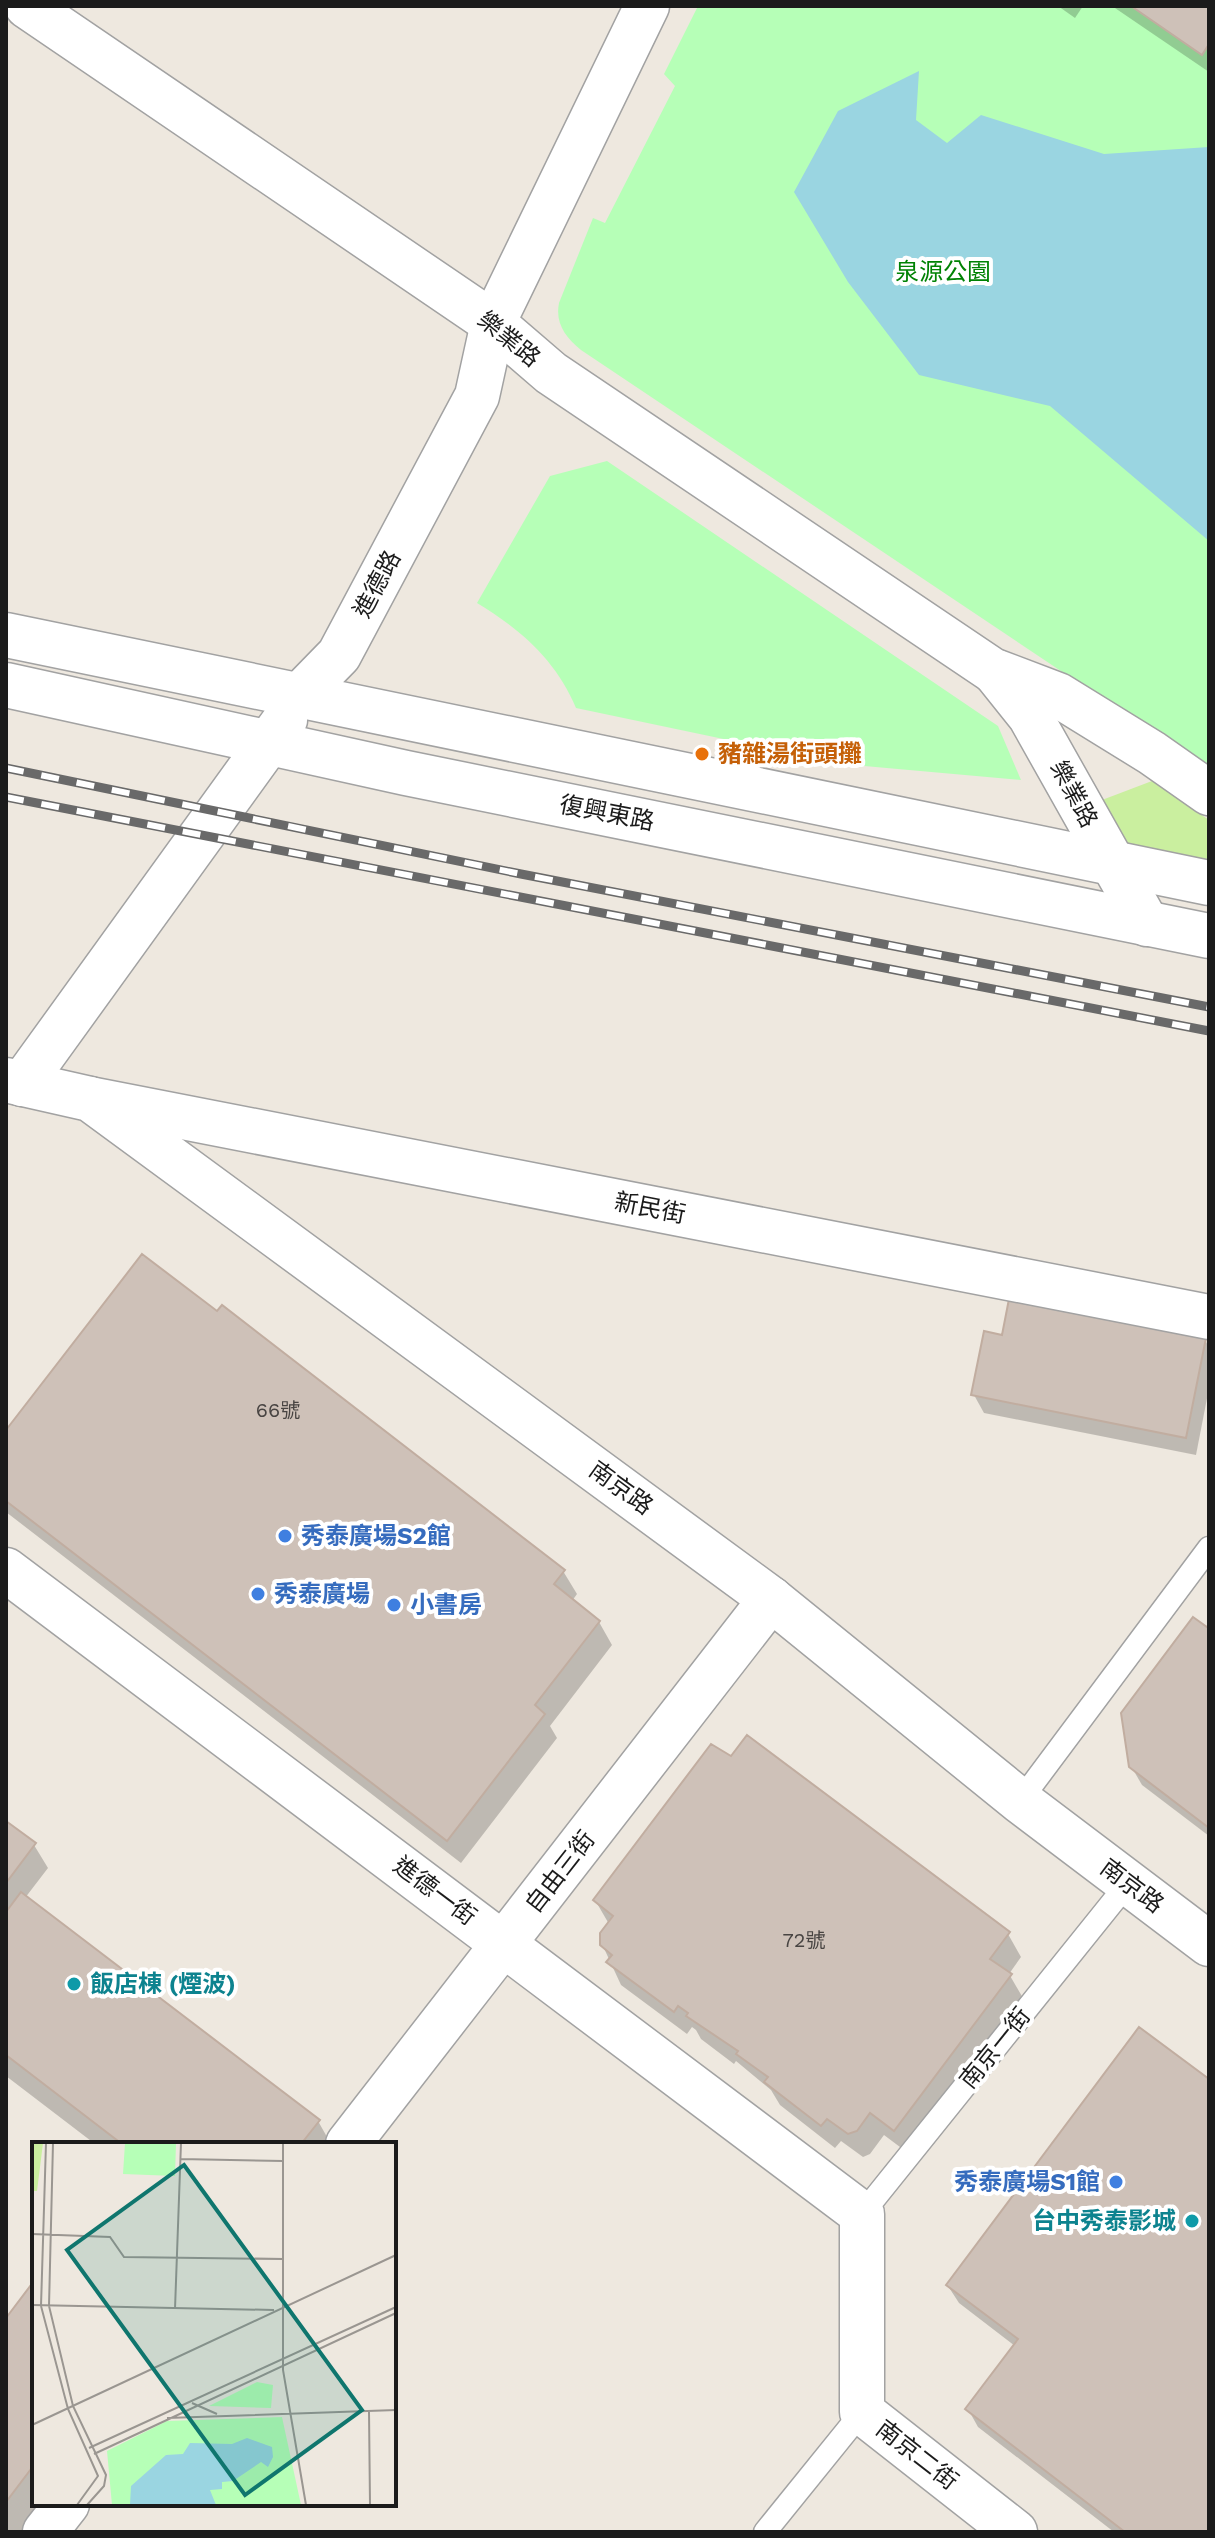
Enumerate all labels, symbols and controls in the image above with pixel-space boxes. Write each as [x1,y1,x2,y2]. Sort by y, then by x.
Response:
park label: 泉源公園 [895,258,991,286]
street label: 樂業路 [472,305,546,373]
street label: 進德路 [348,546,406,622]
place label: 豬雜湯街頭攤 [718,740,862,768]
marker: 豬雜湯街頭攤 [693,745,711,763]
street label: 樂業路 [1045,756,1103,832]
street label: 復興東路 [557,790,657,836]
street label: 新民街 [612,1187,688,1229]
house number: 66號 [256,1398,300,1422]
street label: 南京路 [584,1456,658,1520]
place label: 秀泰廣場S2館 [301,1522,451,1550]
marker: 秀泰廣場S2館 [276,1527,294,1545]
place label: 秀泰廣場 [274,1580,370,1608]
marker: 秀泰廣場 [249,1585,267,1603]
place label: 小書房 [410,1591,482,1619]
marker: 小書房 [385,1596,403,1614]
street label: 自由三街 [519,1826,601,1918]
street label: 進德一街 [388,1851,482,1931]
street label: 南京路 [1095,1853,1169,1919]
house number: 72號 [783,1928,825,1952]
place label: 飯店棟 (煙波) [90,1970,236,1998]
marker: 飯店棟 (煙波) [65,1975,83,1993]
street label: 南京一街 [954,2002,1036,2094]
inset map [32,2142,396,2506]
place label: 秀泰廣場S1館 [954,2168,1100,2196]
marker: 秀泰廣場S1館 [1107,2173,1125,2191]
place label: 台中秀泰影城 [1032,2207,1176,2235]
marker: 台中秀泰影城 [1183,2212,1201,2230]
street label: 南京二街 [871,2414,963,2496]

